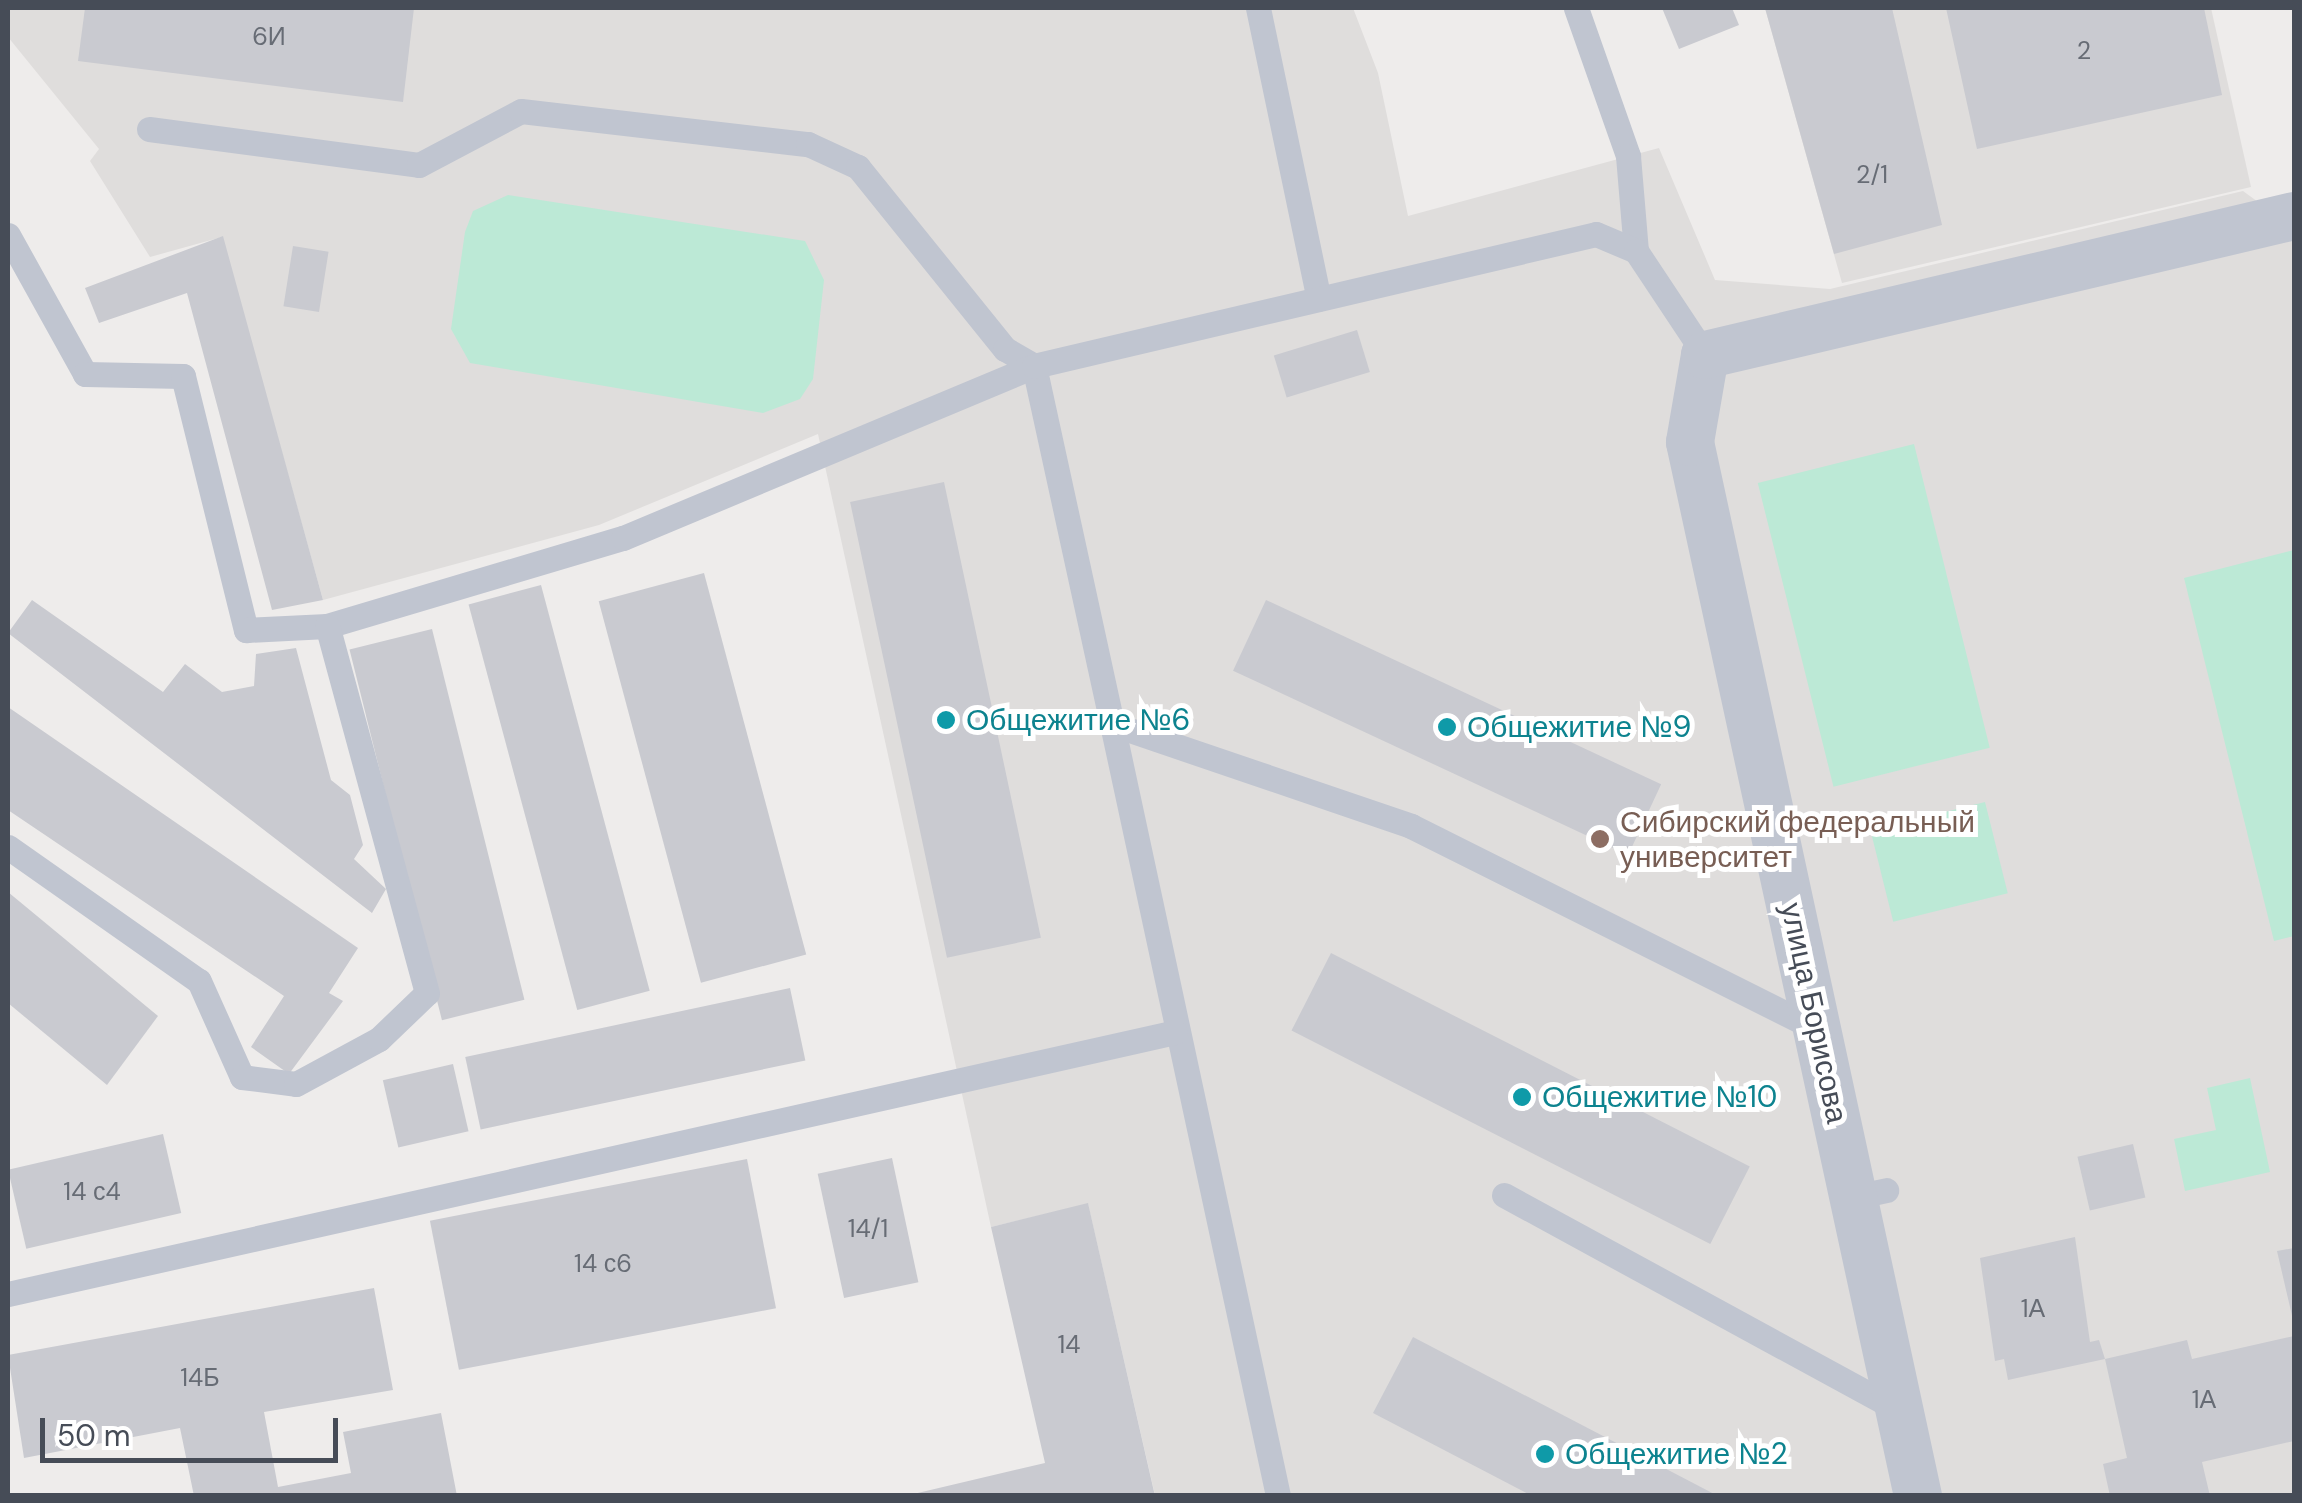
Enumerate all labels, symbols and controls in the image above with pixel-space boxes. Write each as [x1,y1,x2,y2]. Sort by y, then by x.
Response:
house number: 6И [252,22,286,52]
house number: 2 [2077,36,2091,66]
house number: 2/1 [1856,160,1888,190]
place label: Общежитие №6 [966,702,1190,738]
marker: Общежитие №6 [935,709,957,731]
place label: Общежитие №9 [1467,709,1691,745]
marker: Общежитие №9 [1436,716,1458,738]
place label: Сибирский федеральный университет [1620,804,1975,874]
marker: Сибирский федеральный университет [1589,828,1611,850]
street label: улица Борисова [1773,899,1855,1127]
place label: Общежитие №10 [1542,1079,1777,1115]
marker: Общежитие №10 [1511,1086,1533,1108]
house number: 14 с4 [63,1177,121,1207]
house number: 14/1 [848,1214,888,1244]
house number: 14 с6 [574,1249,632,1279]
house number: 1А [2021,1294,2045,1324]
house number: 14 [1058,1330,1080,1360]
house number: 14Б [180,1363,220,1393]
house number: 1А [2192,1385,2216,1415]
scale bar [45,1398,342,1460]
text: 50 m [57,1416,131,1455]
place label: Общежитие №2 [1565,1436,1788,1472]
marker: Общежитие №2 [1534,1443,1556,1465]

